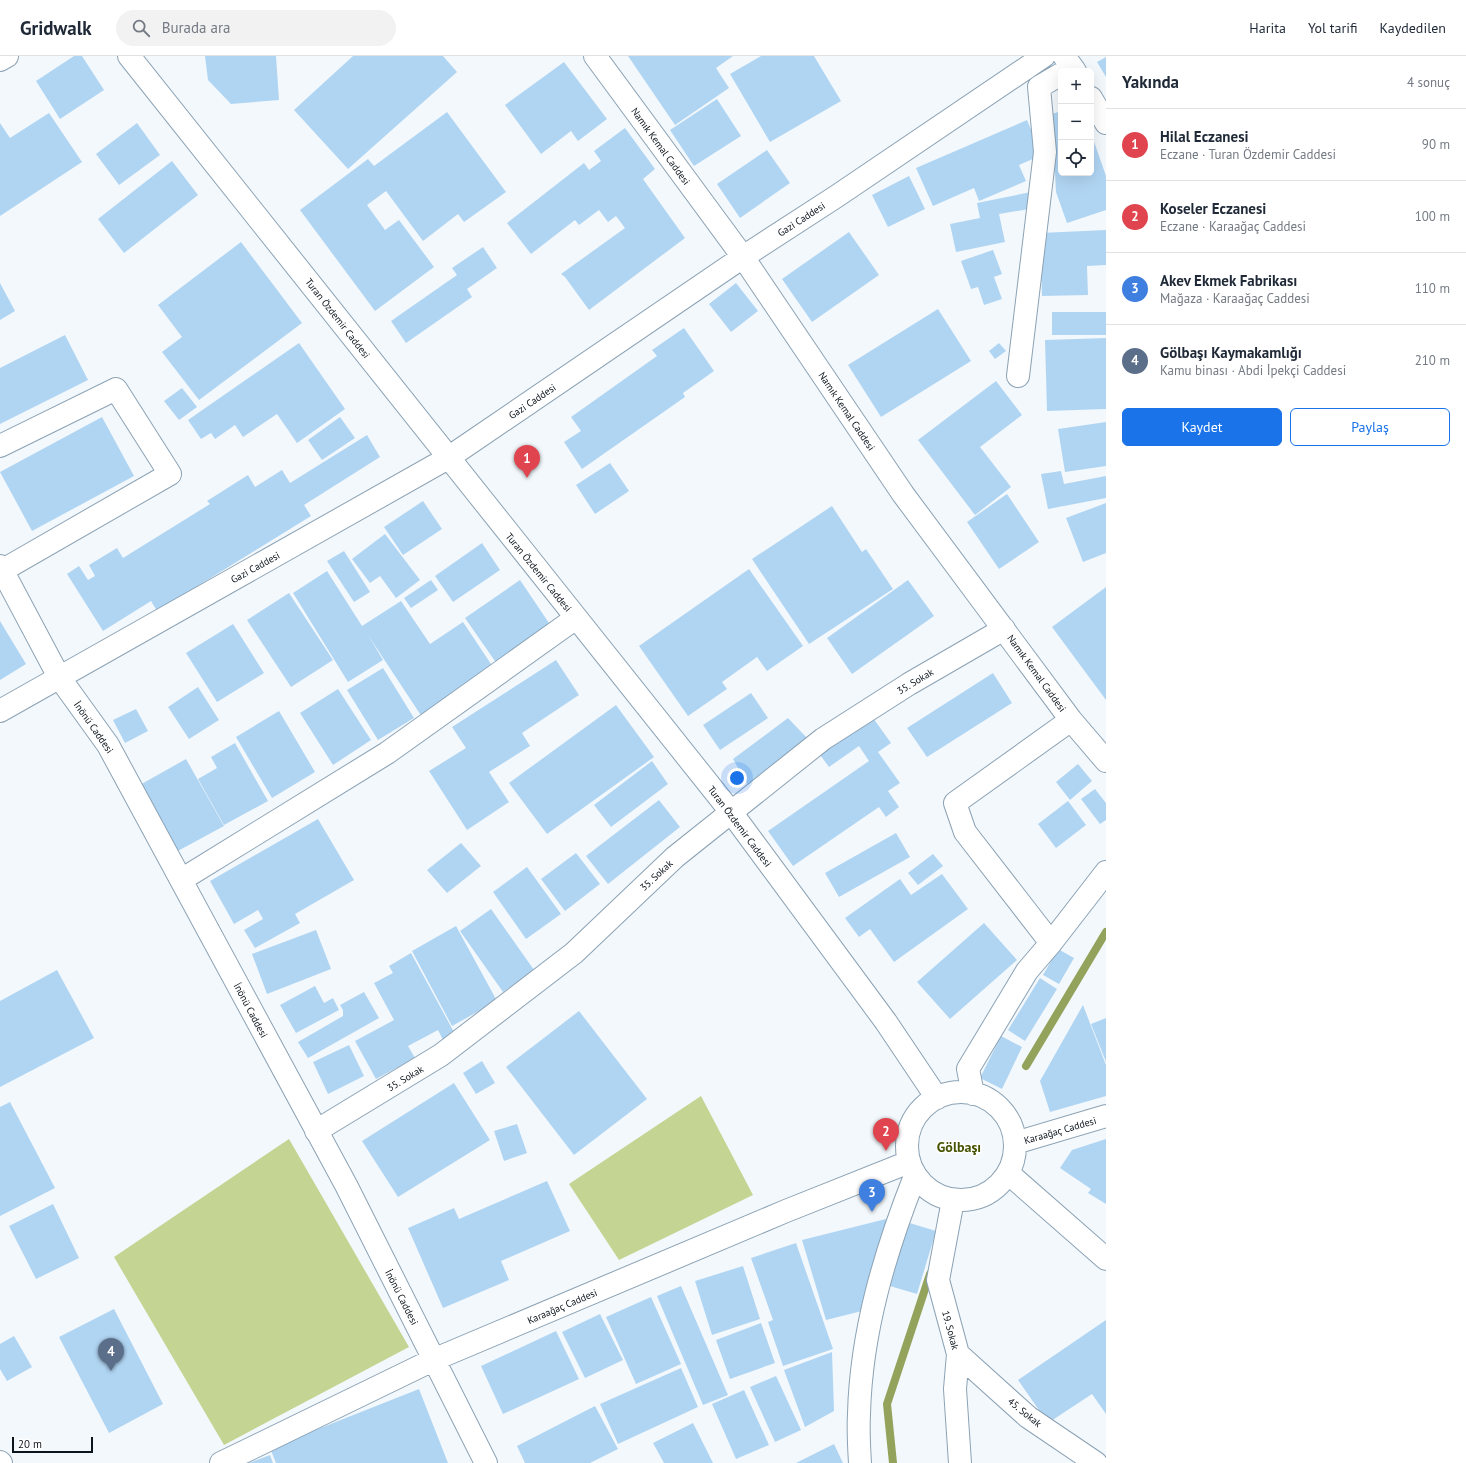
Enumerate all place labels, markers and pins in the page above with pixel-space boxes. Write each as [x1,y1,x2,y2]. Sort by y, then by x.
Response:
pin: 1 [514,445,540,478]
pin: 2 [873,1118,899,1151]
pin: 3 [859,1179,885,1212]
pin: 4 [98,1338,124,1371]

